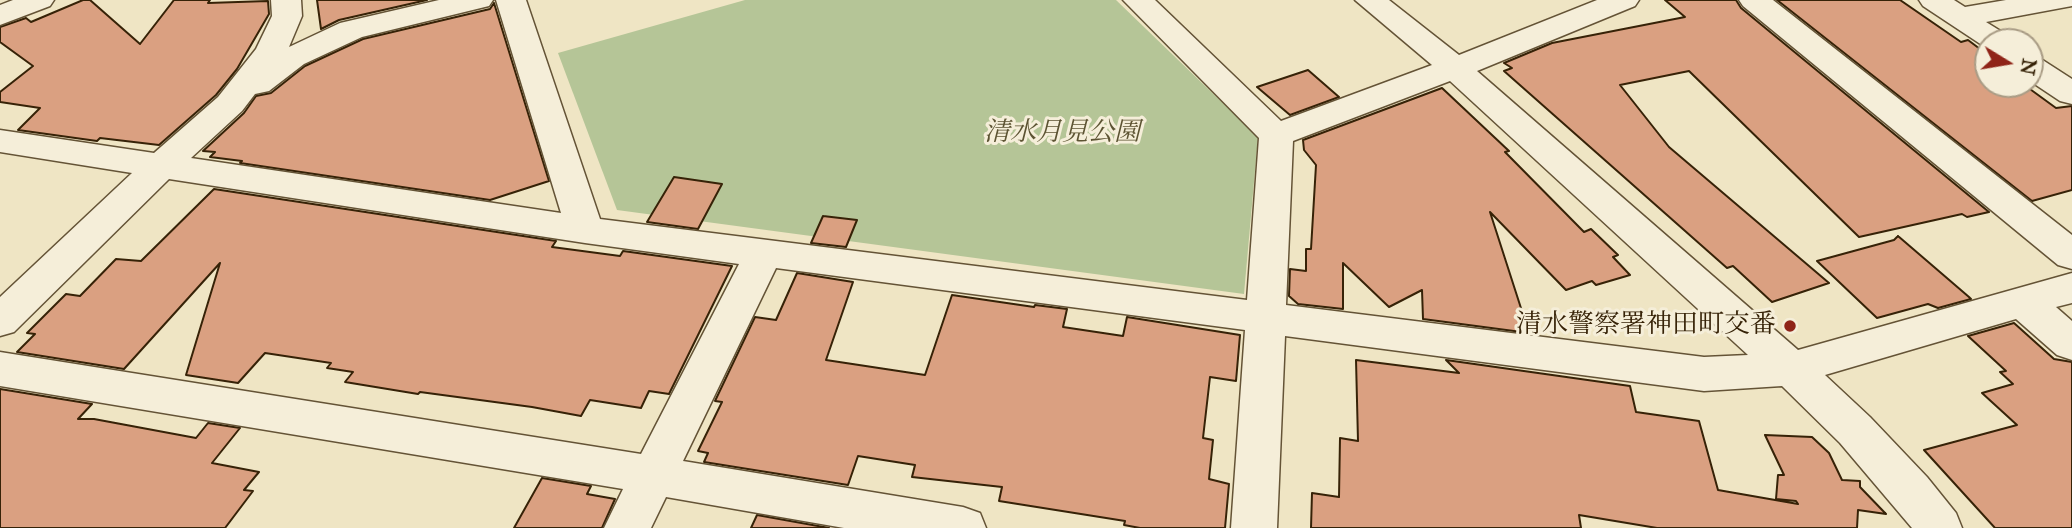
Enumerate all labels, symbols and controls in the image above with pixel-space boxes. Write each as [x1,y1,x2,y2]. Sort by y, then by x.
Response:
north arrow [1974,28,2044,98]
text: N [2015,57,2041,77]
park label: 清水月見公園 [984,118,1140,150]
place label: 清水警察署神田町交番 [1516,310,1776,342]
marker: 清水警察署神田町交番 [1782,318,1798,334]

